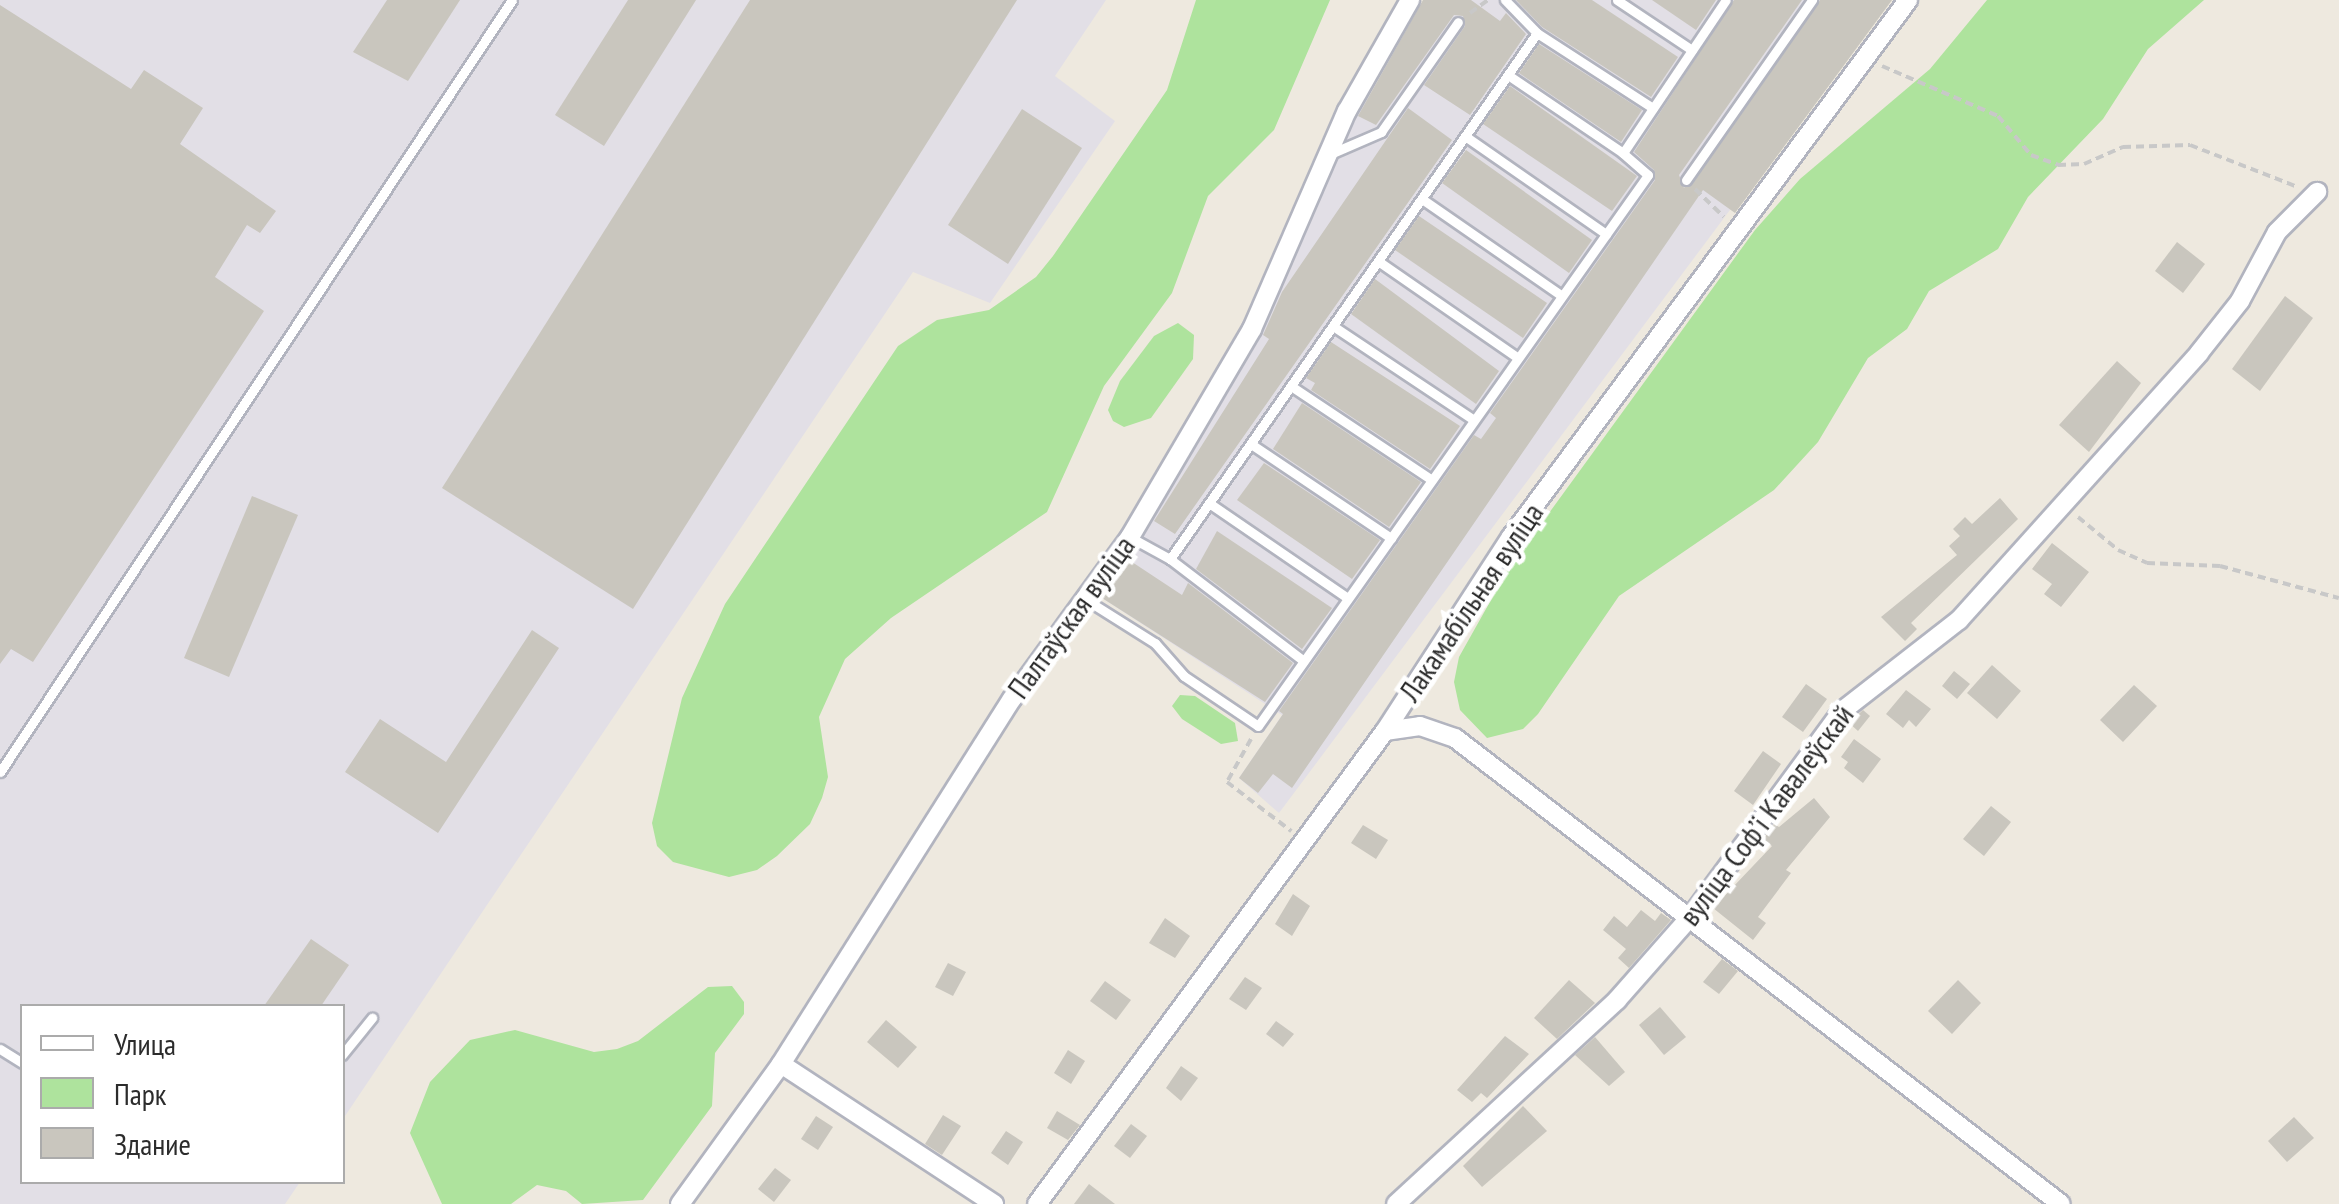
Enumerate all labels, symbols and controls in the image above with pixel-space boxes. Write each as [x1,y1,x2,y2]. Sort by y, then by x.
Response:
street label: Лакамабільная вуліца [1391,496,1551,708]
street label: Палтаўская вуліца [1000,529,1142,705]
street label: вуліца Софʼі Кавалеўскай [1671,698,1861,932]
legend [20,1004,345,1184]
text: Улица [114,1024,176,1063]
text: Парк [114,1074,166,1113]
text: Здание [114,1124,191,1163]

